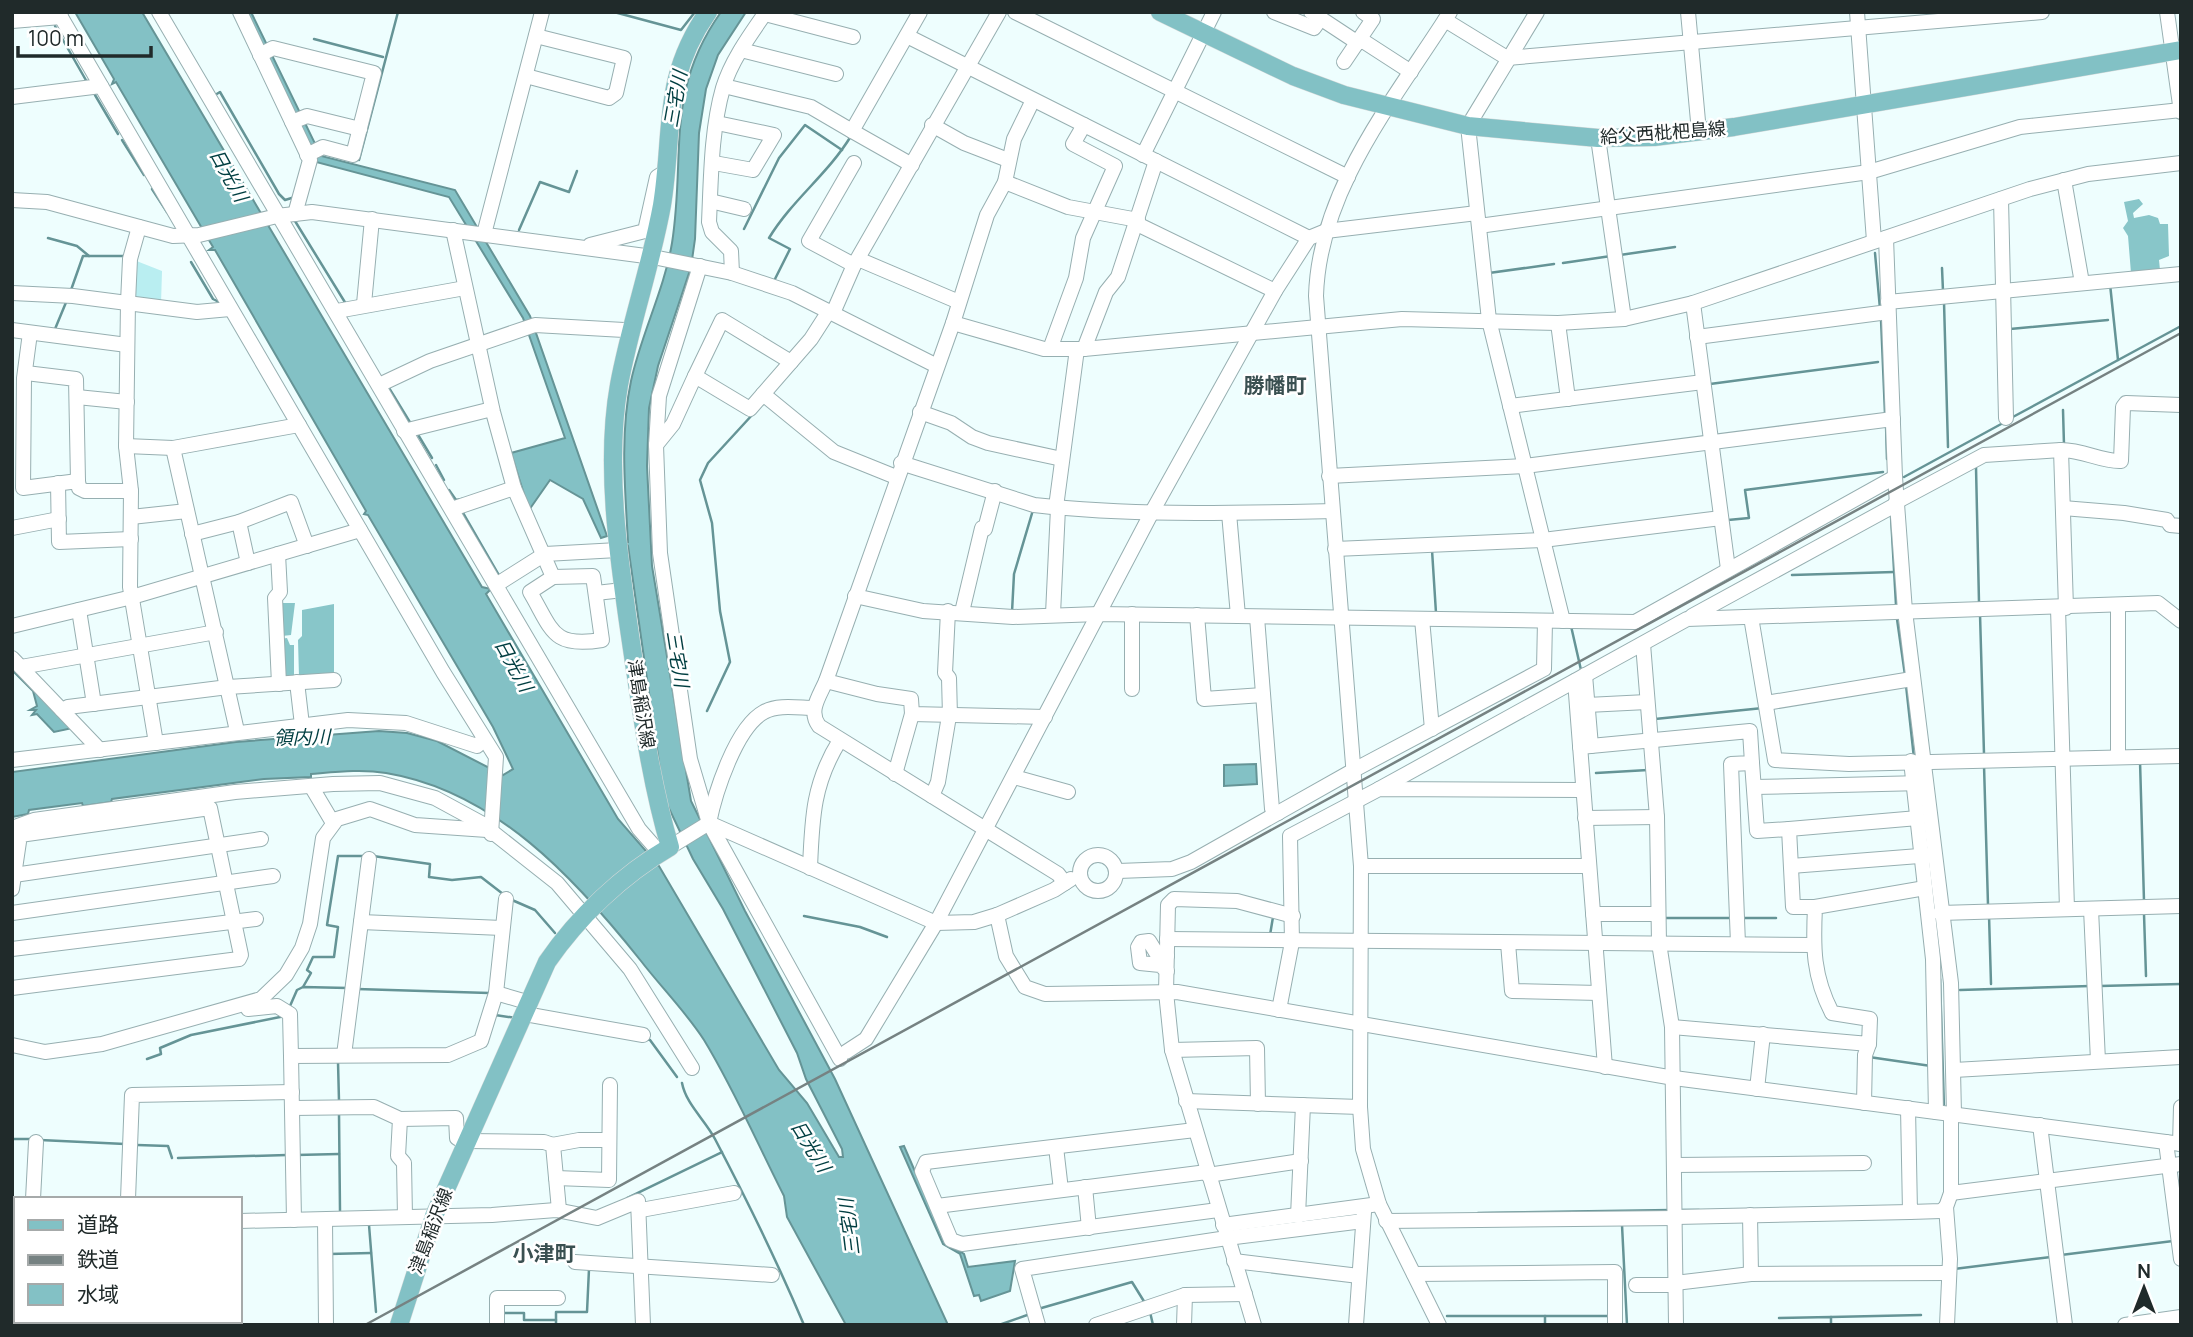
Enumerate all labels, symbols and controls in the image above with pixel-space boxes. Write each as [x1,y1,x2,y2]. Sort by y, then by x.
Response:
scale bar [18,14,150,58]
text: 100 m [28,24,84,52]
water label: 三宅川 [657,67,693,129]
street label: 給父西枇杷島線 [1599,116,1727,148]
water label: 日光川 [204,144,255,208]
district label: 勝幡町 [1244,371,1307,399]
water label: 三宅川 [661,629,696,691]
water label: 日光川 [489,634,540,698]
street label: 津島稲沢線 [623,658,661,750]
water label: 領内川 [273,723,333,750]
water label: 日光川 [785,1115,838,1179]
street label: 津島稲沢線 [403,1184,457,1277]
water label: 三宅川 [832,1195,865,1257]
legend [14,1197,242,1323]
text: 道路 [77,1210,119,1238]
district label: 小津町 [513,1239,576,1267]
text: 鉄道 [77,1245,119,1273]
north arrow [2109,1253,2179,1323]
text: N [2137,1258,2151,1284]
text: 水域 [77,1280,119,1308]

